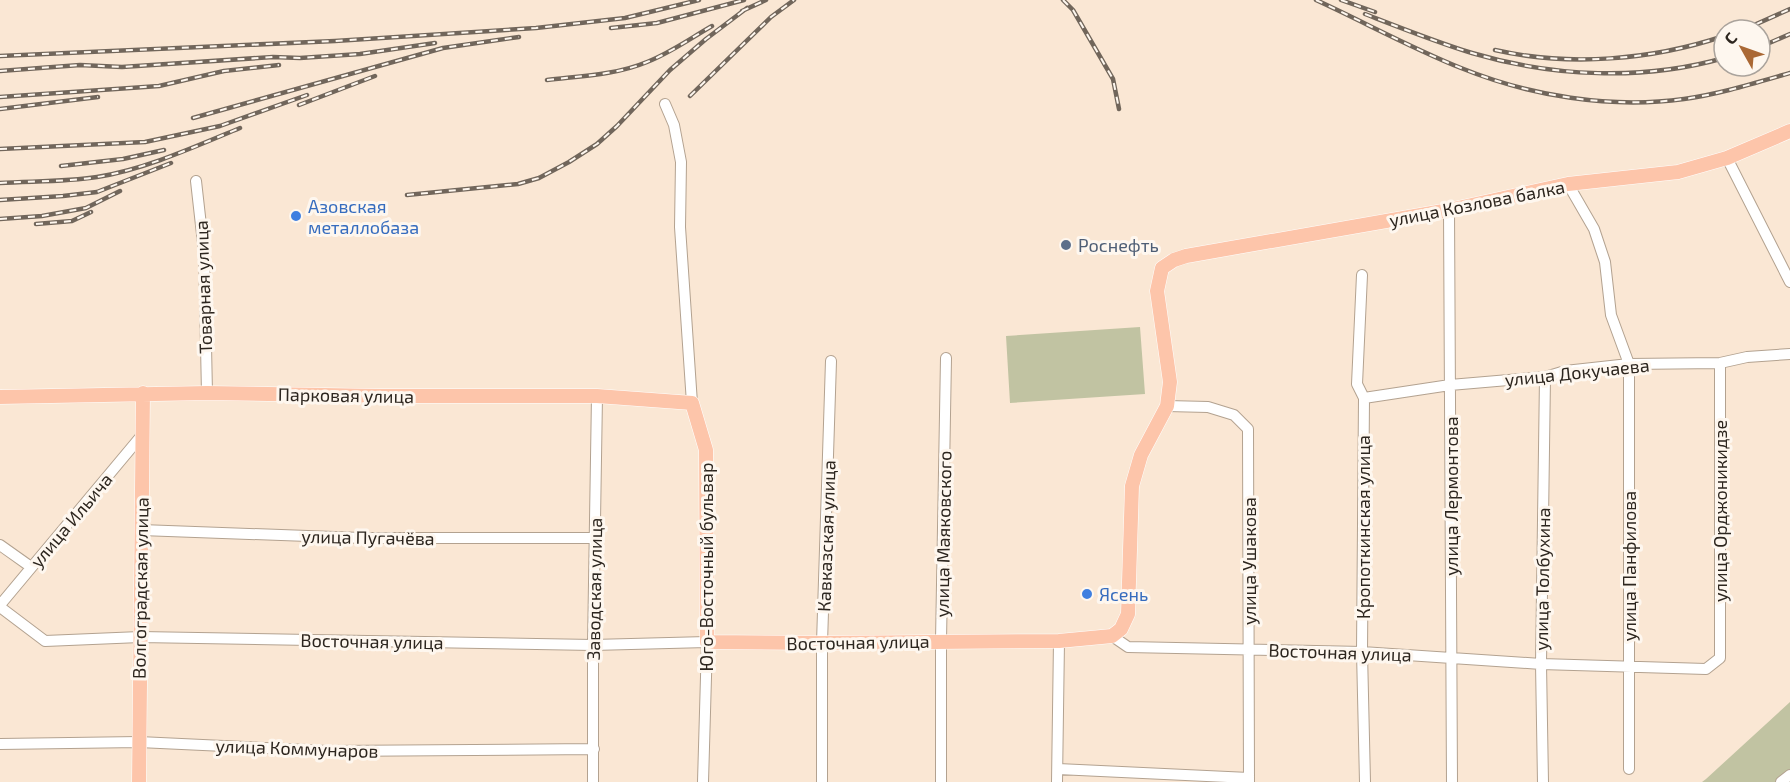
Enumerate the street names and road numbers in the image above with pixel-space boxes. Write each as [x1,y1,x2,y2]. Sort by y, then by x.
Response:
street label: улица Козлова балка [1387,175,1567,231]
street label: Товарная улица [190,220,216,354]
street label: улица Докучаева [1504,353,1650,391]
street label: Парковая улица [278,383,414,407]
street label: улица Лермонтова [1440,416,1462,576]
street label: улица Орджоникидзе [1709,420,1731,602]
street label: Кропоткинская улица [1352,435,1374,619]
street label: улица Маяковского [931,450,955,618]
street label: Кавказская улица [812,460,840,612]
street label: Юго-Восточный бульвар [695,462,717,672]
street label: улица Ильича [25,468,117,572]
street label: улица Панфилова [1618,491,1640,641]
street label: Волгоградская улица [127,497,153,679]
street label: улица Ушакова [1238,497,1260,625]
street label: улица Толбухина [1530,507,1554,651]
street label: Заводская улица [582,517,606,661]
street label: улица Пугачёва [301,525,435,549]
street label: Восточная улица [300,629,444,653]
street label: Восточная улица [786,630,930,654]
street label: Восточная улица [1268,639,1412,665]
street label: улица Коммунаров [215,734,379,762]

